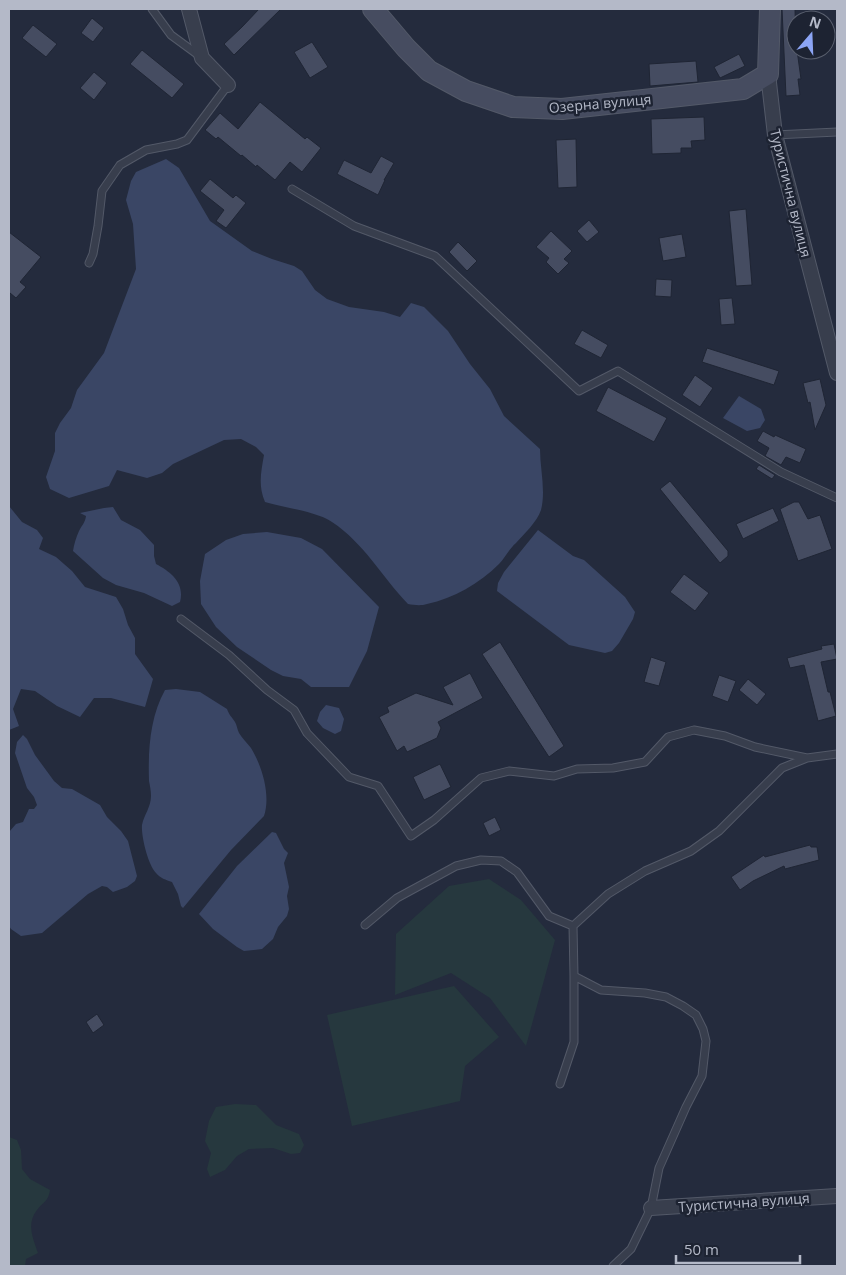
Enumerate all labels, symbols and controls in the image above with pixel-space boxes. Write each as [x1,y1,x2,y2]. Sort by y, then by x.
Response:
north arrow [786,10,836,60]
text: N [807,11,824,33]
street label: Озерна вулиця [548,89,652,117]
street label: Туристична вулиця [766,127,816,259]
street label: Туристична вулиця [678,1188,810,1216]
scale bar [676,1232,800,1264]
text: 50 m [684,1239,719,1259]

